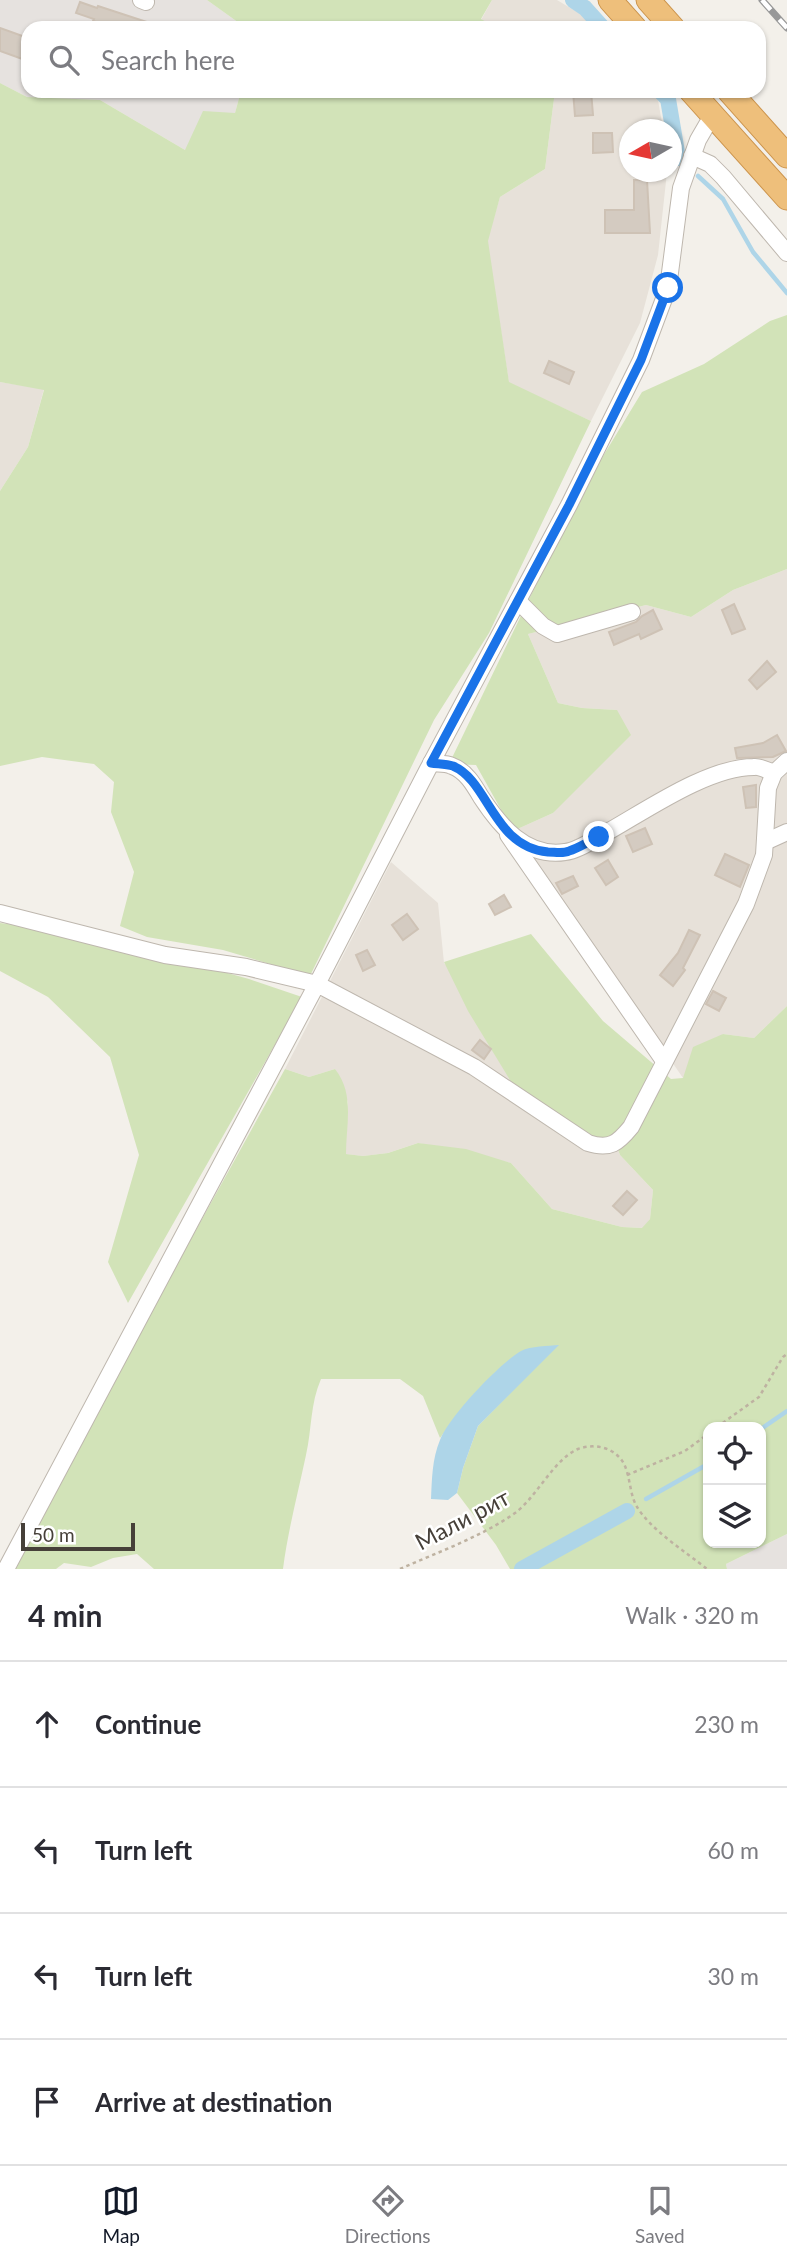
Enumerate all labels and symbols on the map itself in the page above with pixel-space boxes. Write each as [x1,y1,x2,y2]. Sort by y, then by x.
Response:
north arrow [619,119,682,182]
route start [652,272,683,303]
route end [583,821,614,852]
street label: Мали рит [410,1482,514,1555]
scale bar [21,1520,135,1552]

